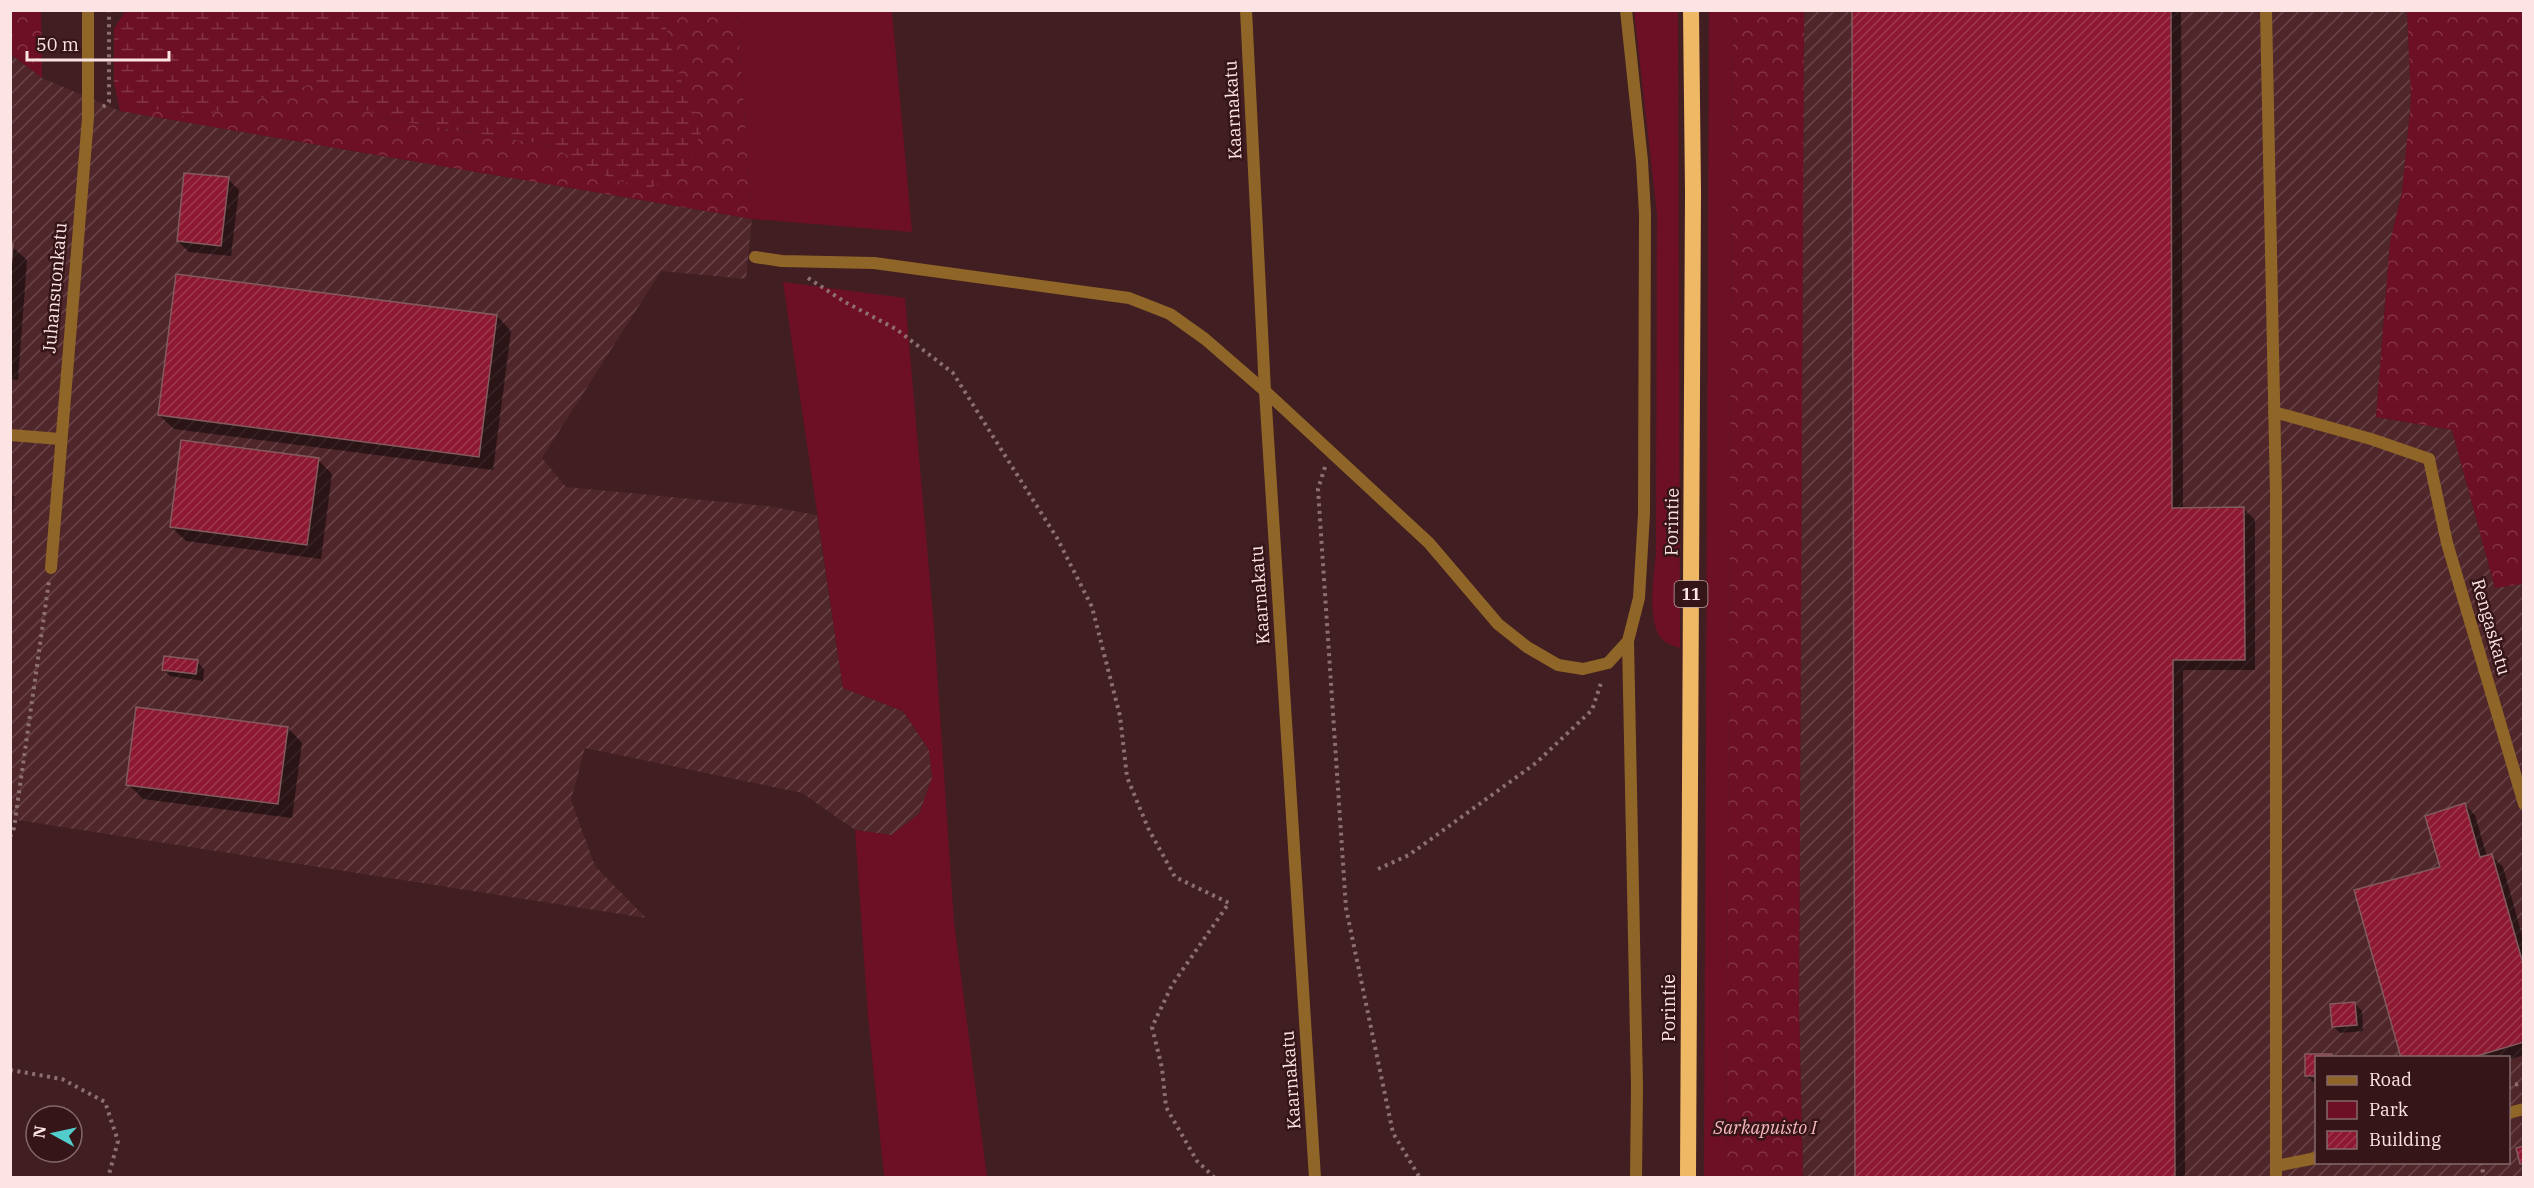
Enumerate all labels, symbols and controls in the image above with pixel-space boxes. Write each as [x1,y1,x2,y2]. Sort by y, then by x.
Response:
scale bar [27,24,170,62]
text: 50 m [36,33,79,56]
street label: Kaarnakatu [1218,60,1247,160]
street label: Juhansuonkatu [37,222,72,354]
street label: Porintie [1659,488,1684,556]
street label: Kaarnakatu [1245,545,1274,645]
street label: Rengaskatu [2467,576,2516,678]
road number: 11 [1674,581,1708,607]
street label: Porintie [1657,974,1680,1042]
street label: Kaarnakatu [1276,1030,1305,1130]
legend [2315,1056,2510,1164]
text: Road [2369,1068,2412,1091]
text: Park [2369,1098,2409,1121]
north arrow [24,1104,84,1164]
park label: Sarkapuisto I [1712,1116,1818,1139]
text: N [28,1124,50,1140]
text: Building [2369,1128,2441,1151]

